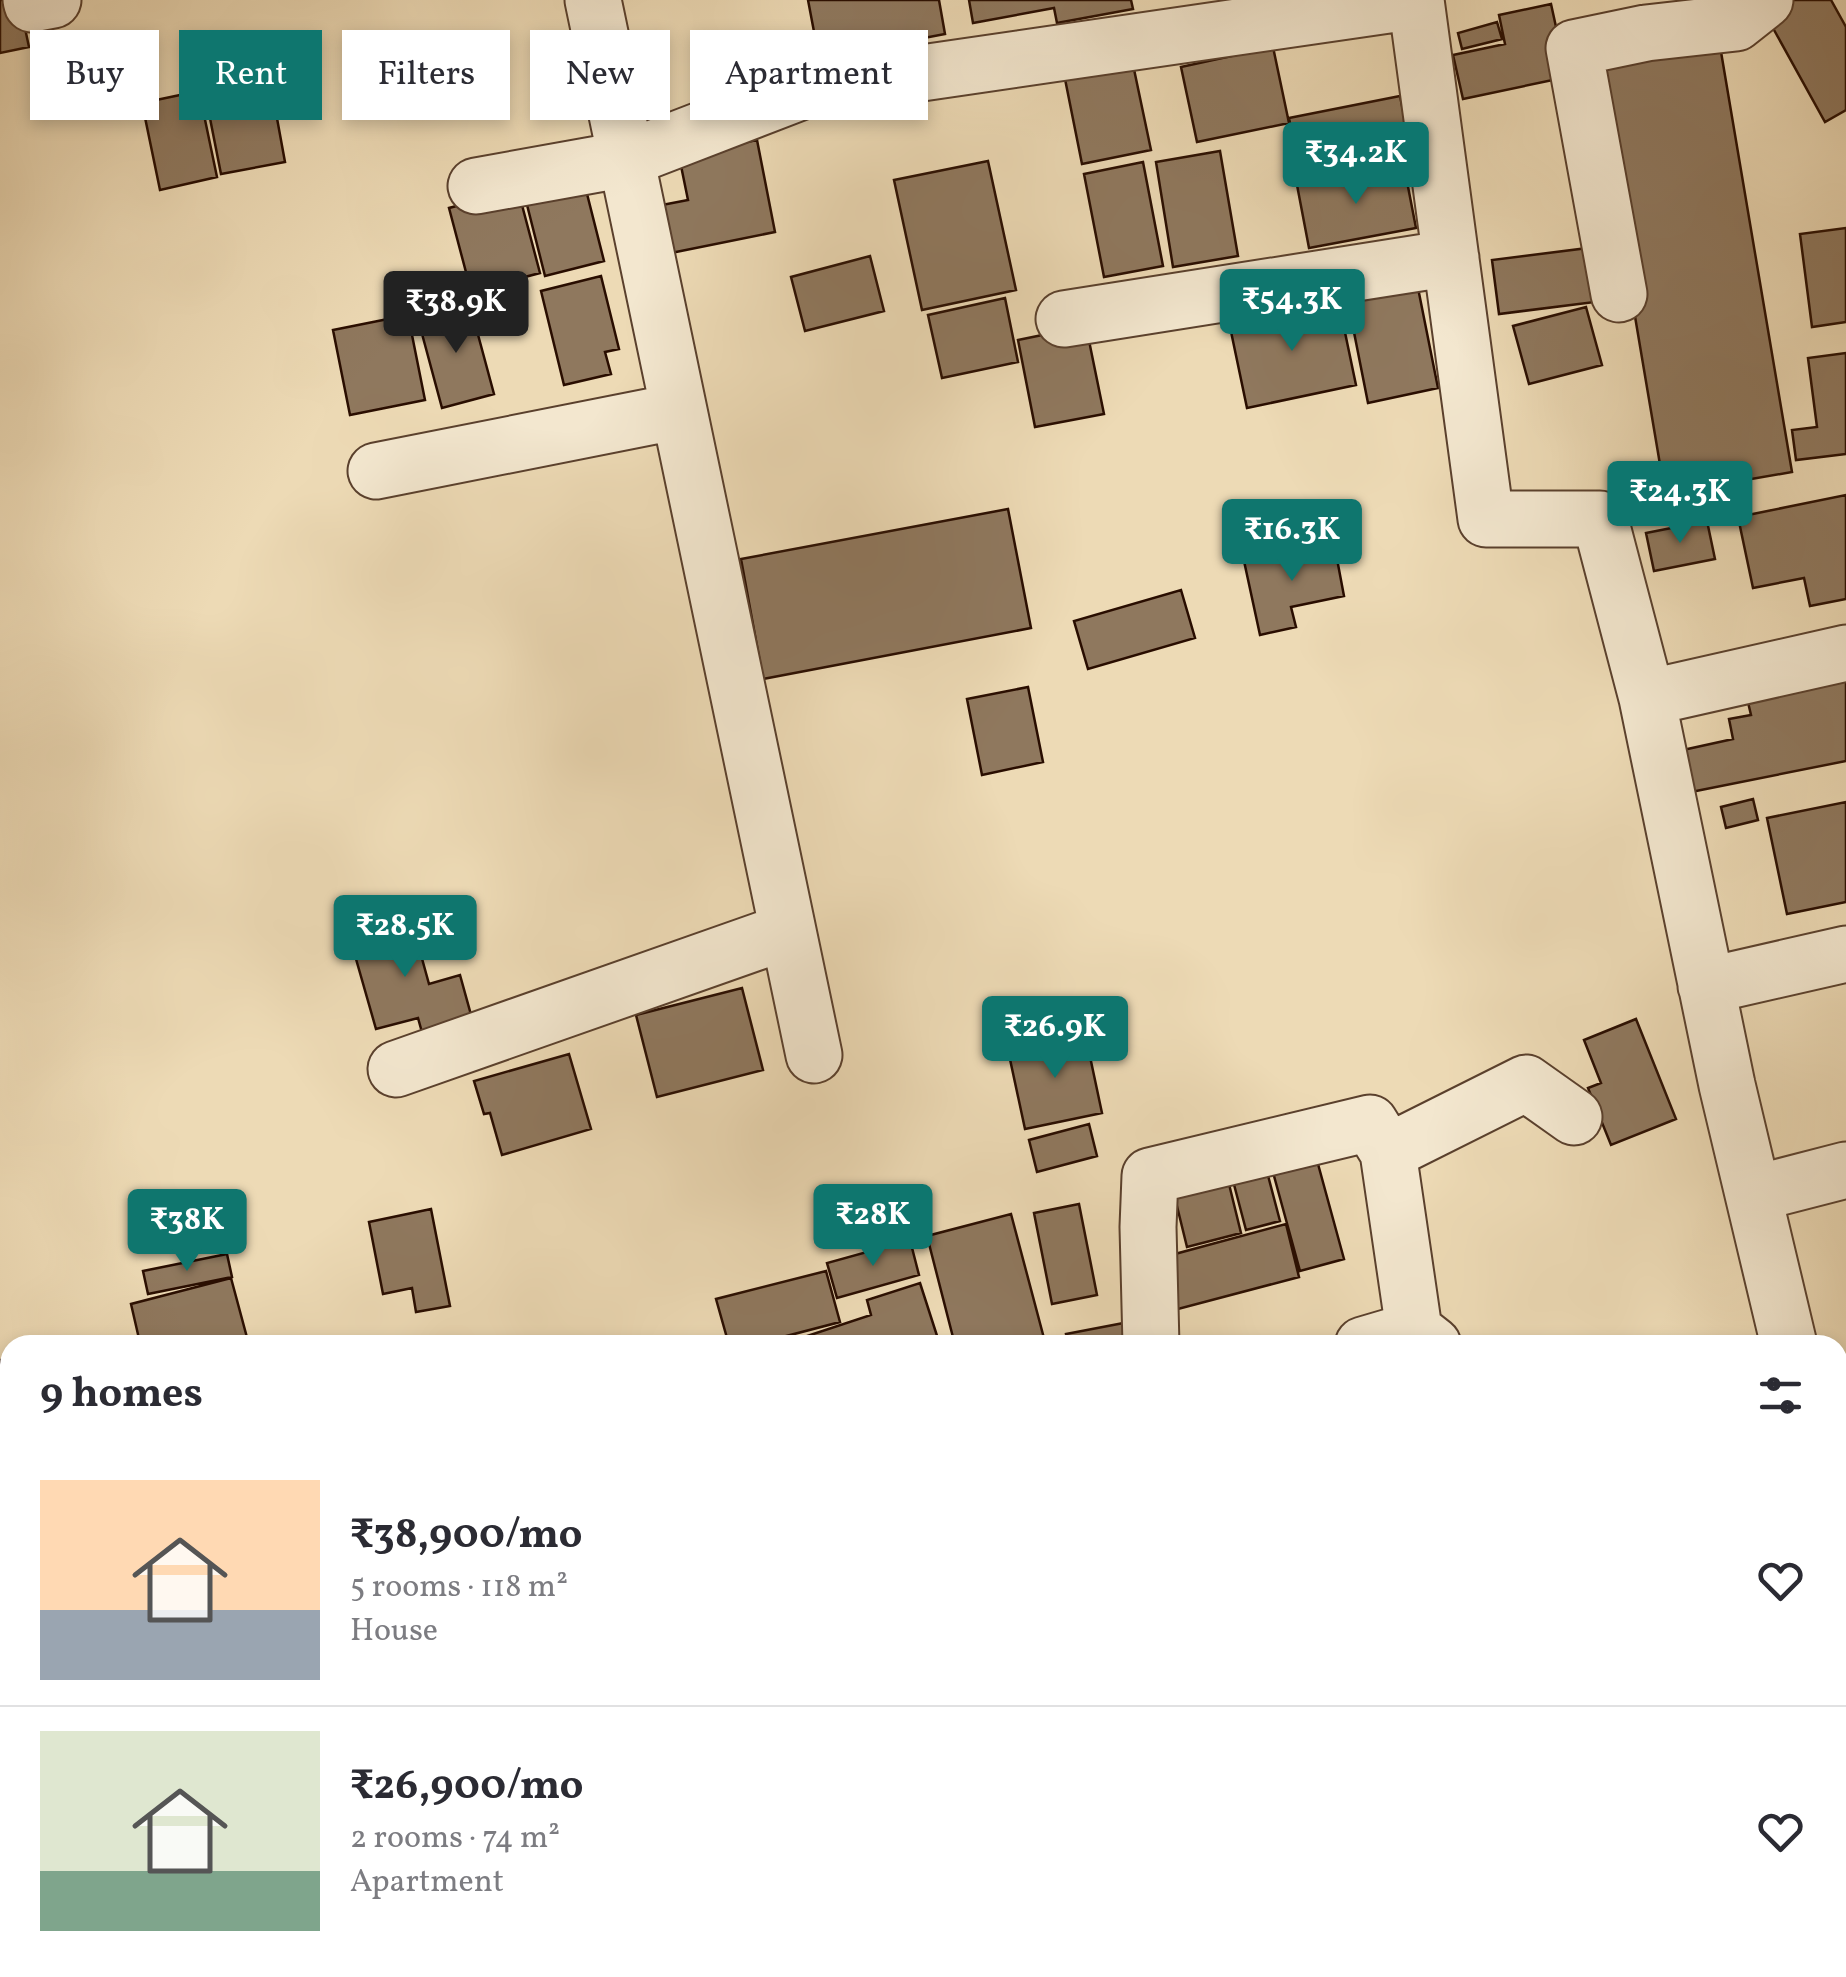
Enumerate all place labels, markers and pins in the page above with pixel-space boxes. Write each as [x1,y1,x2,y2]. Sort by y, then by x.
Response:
pin: ₹34.2K [1275,122,1437,207]
pin: ₹54.3K [1211,269,1373,354]
pin: ₹38.9K [375,271,537,356]
pin: ₹24.3K [1599,461,1761,546]
pin: ₹16.3K [1211,499,1373,584]
pin: ₹28.5K [324,895,486,980]
pin: ₹26.9K [974,996,1136,1081]
pin: ₹28K [814,1184,932,1269]
pin: ₹38K [128,1189,246,1274]

